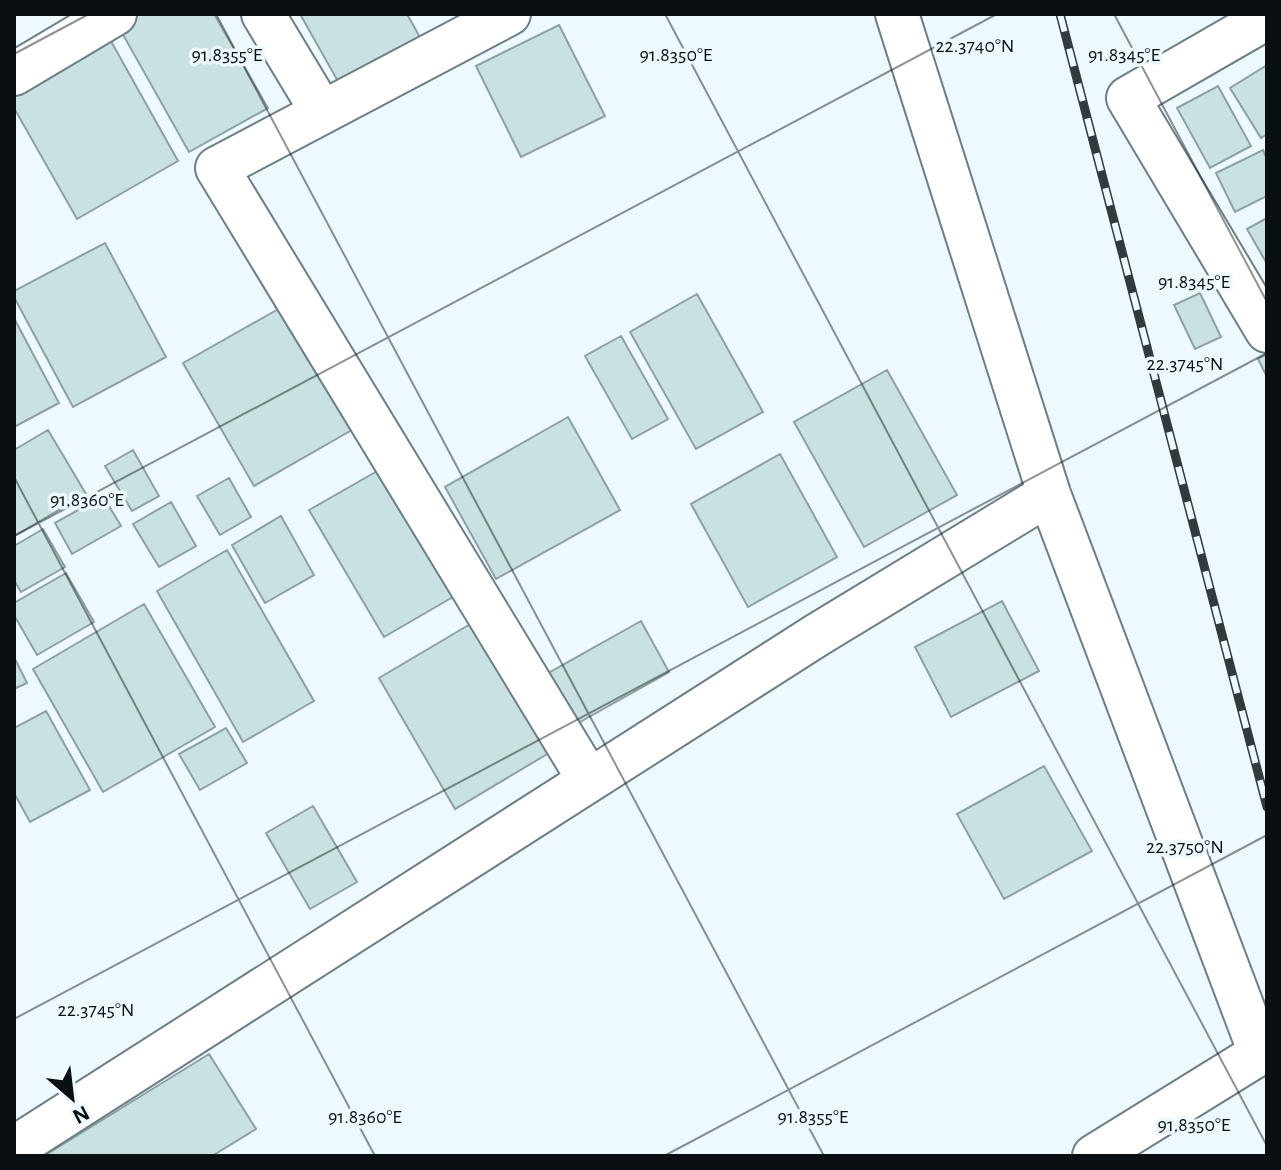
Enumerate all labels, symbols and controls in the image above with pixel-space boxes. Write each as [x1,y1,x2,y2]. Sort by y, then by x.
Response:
text: 22.3740°N [935,36,1015,56]
text: 91.8355°E [192,45,263,65]
text: 91.8350°E [640,45,713,65]
text: 91.8345°E [1088,45,1160,65]
text: 91.8345°E [1158,272,1230,292]
text: 22.3745°N [1147,354,1223,374]
text: 91.8360°E [50,490,124,510]
text: 22.3750°N [1146,837,1224,857]
text: 22.3745°N [58,1000,134,1020]
north arrow [32,1058,112,1138]
text: N [69,1101,93,1128]
text: 91.8360°E [328,1107,402,1127]
text: 91.8355°E [778,1107,849,1127]
text: 91.8350°E [1158,1115,1231,1135]

